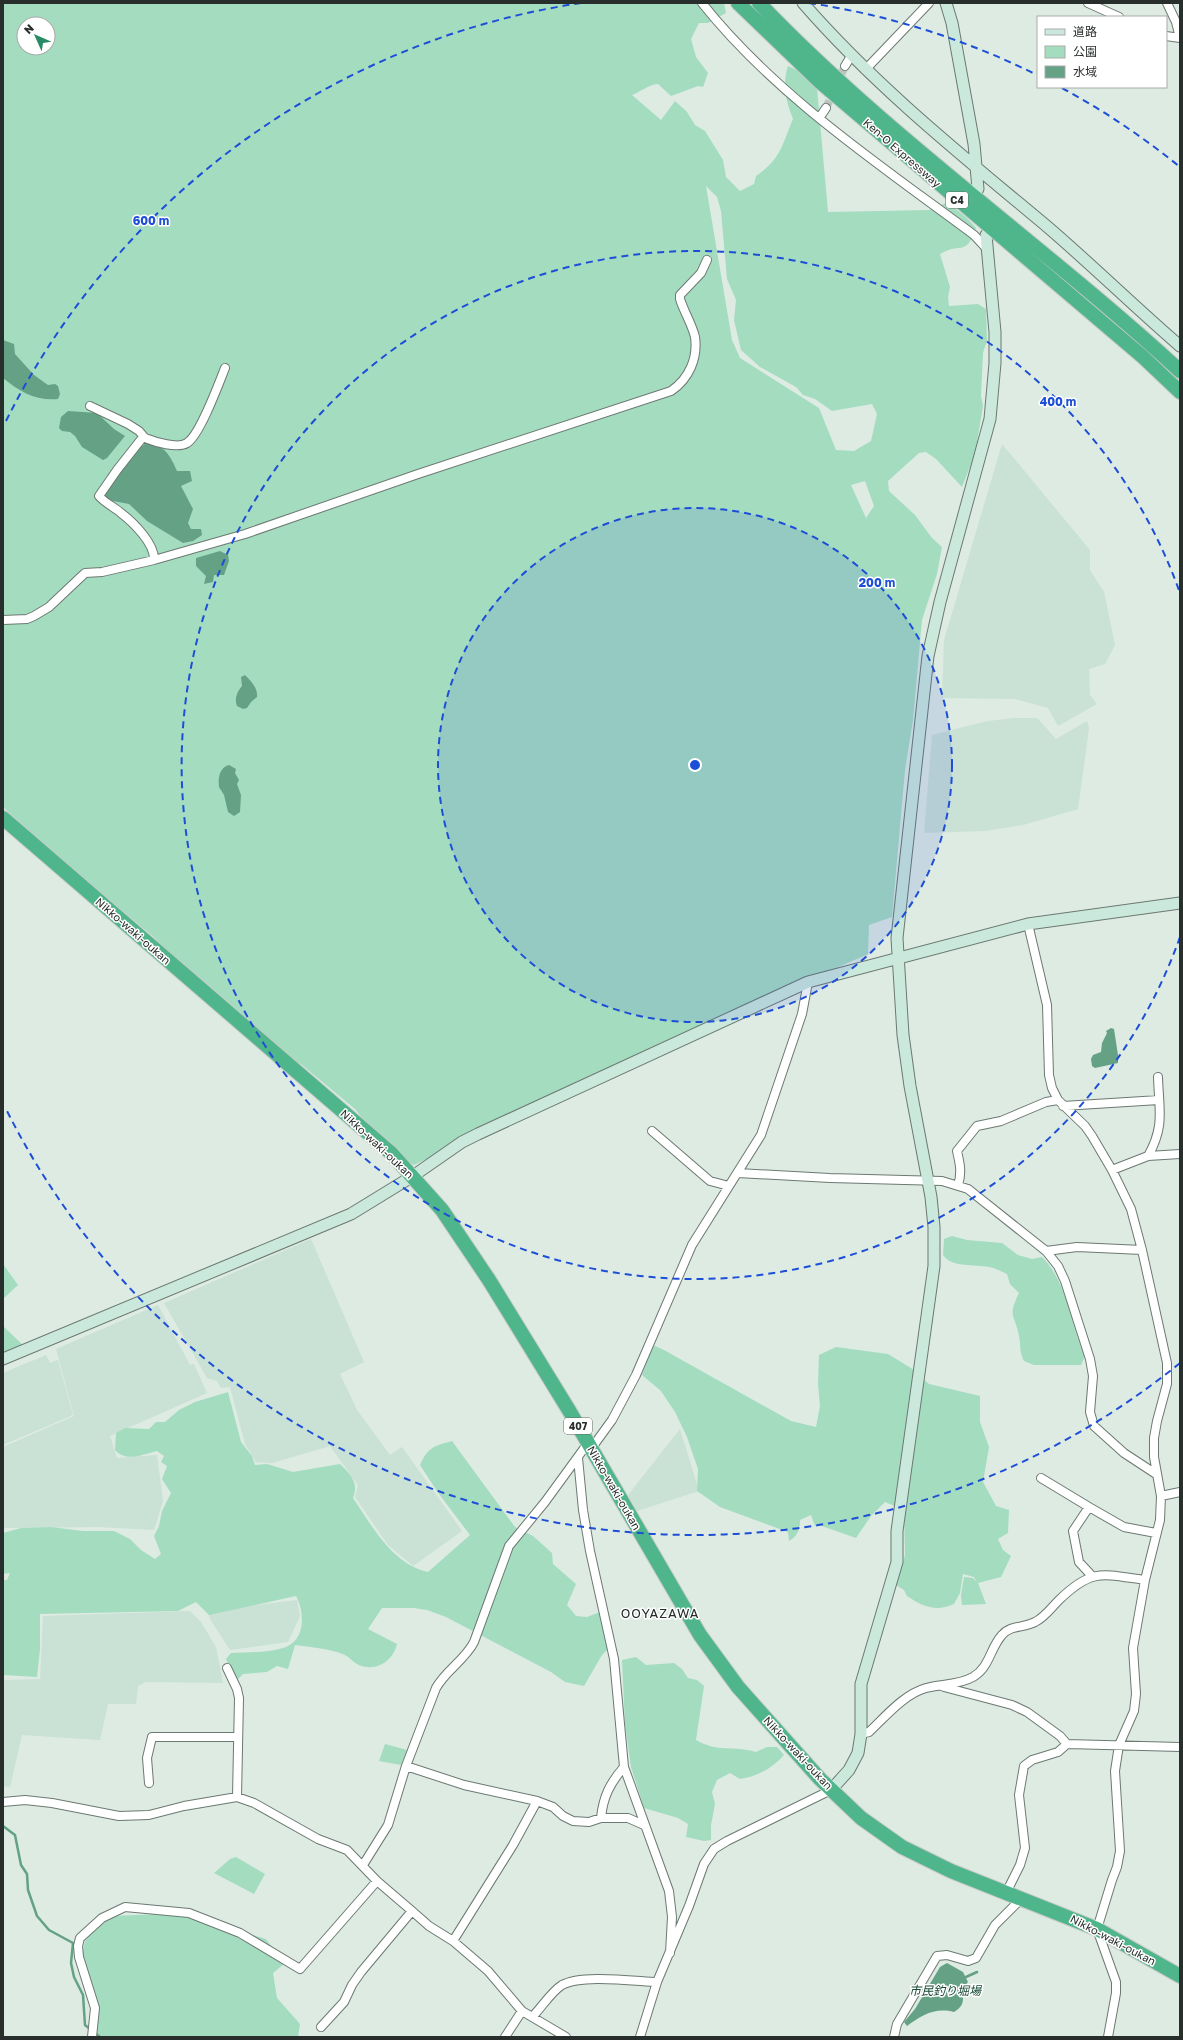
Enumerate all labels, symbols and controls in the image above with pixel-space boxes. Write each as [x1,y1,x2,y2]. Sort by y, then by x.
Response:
north arrow [16,16,56,56]
legend [1037,16,1167,88]
text: N [21,21,36,36]
text: 道路 [1073,24,1097,39]
text: 公園 [1073,44,1097,59]
text: 水域 [1073,64,1097,79]
street label: Ken-O Expressway [861,116,944,190]
road number: C4 [946,192,968,208]
text: 600 m [133,213,169,228]
text: 400 m [1040,394,1076,409]
text: 200 m [859,575,895,590]
centre of rings [688,758,702,772]
street label: Nikko-waki-oukan [93,895,173,967]
street label: Nikko-waki-oukan [338,1107,416,1181]
road number: 407 [564,1418,592,1434]
street label: Nikko-waki-oukan [585,1443,644,1532]
district label: OOYAZAWA [621,1605,699,1621]
street label: Nikko-waki-oukan [761,1714,835,1792]
street label: Nikko-waki-oukan [1068,1912,1158,1968]
water label: 市民釣り堀場 [909,1983,983,1998]

